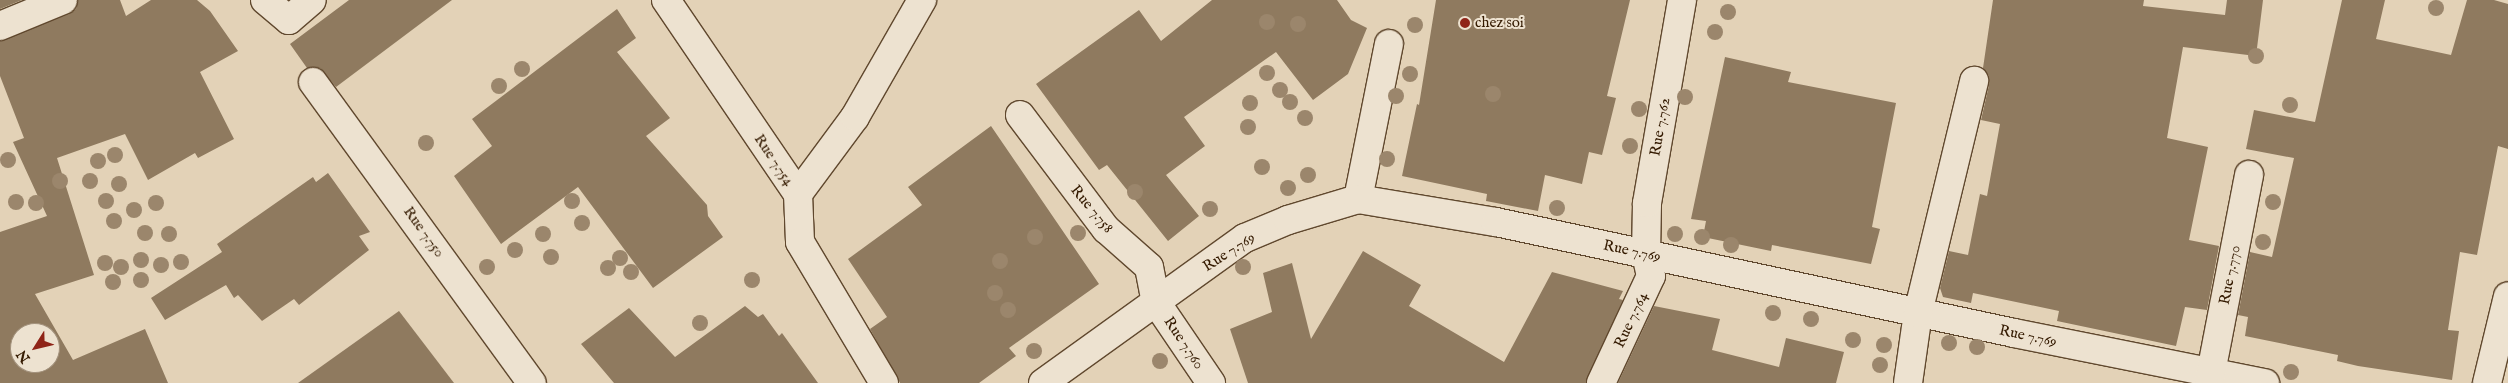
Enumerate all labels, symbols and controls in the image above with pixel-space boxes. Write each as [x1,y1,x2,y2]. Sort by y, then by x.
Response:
place label: chez soi [1475,14,1524,32]
marker: chez soi [1459,17,1471,29]
street label: Rue 7.762 [1646,96,1674,158]
street label: Rue 7.754 [750,131,798,189]
street label: Rue 7.758 [1067,181,1117,237]
street label: Rue 7.750 [400,203,448,261]
street label: Rue 7.769 [1200,228,1258,276]
street label: Rue 7.769 [1601,236,1663,266]
street label: Rue 7.770 [2215,244,2245,306]
street label: Rue 7.764 [1610,289,1652,351]
street label: Rue 7.760 [1160,313,1208,373]
street label: Rue 7.769 [1997,321,2059,351]
north arrow [10,323,60,373]
text: N [13,346,35,366]

